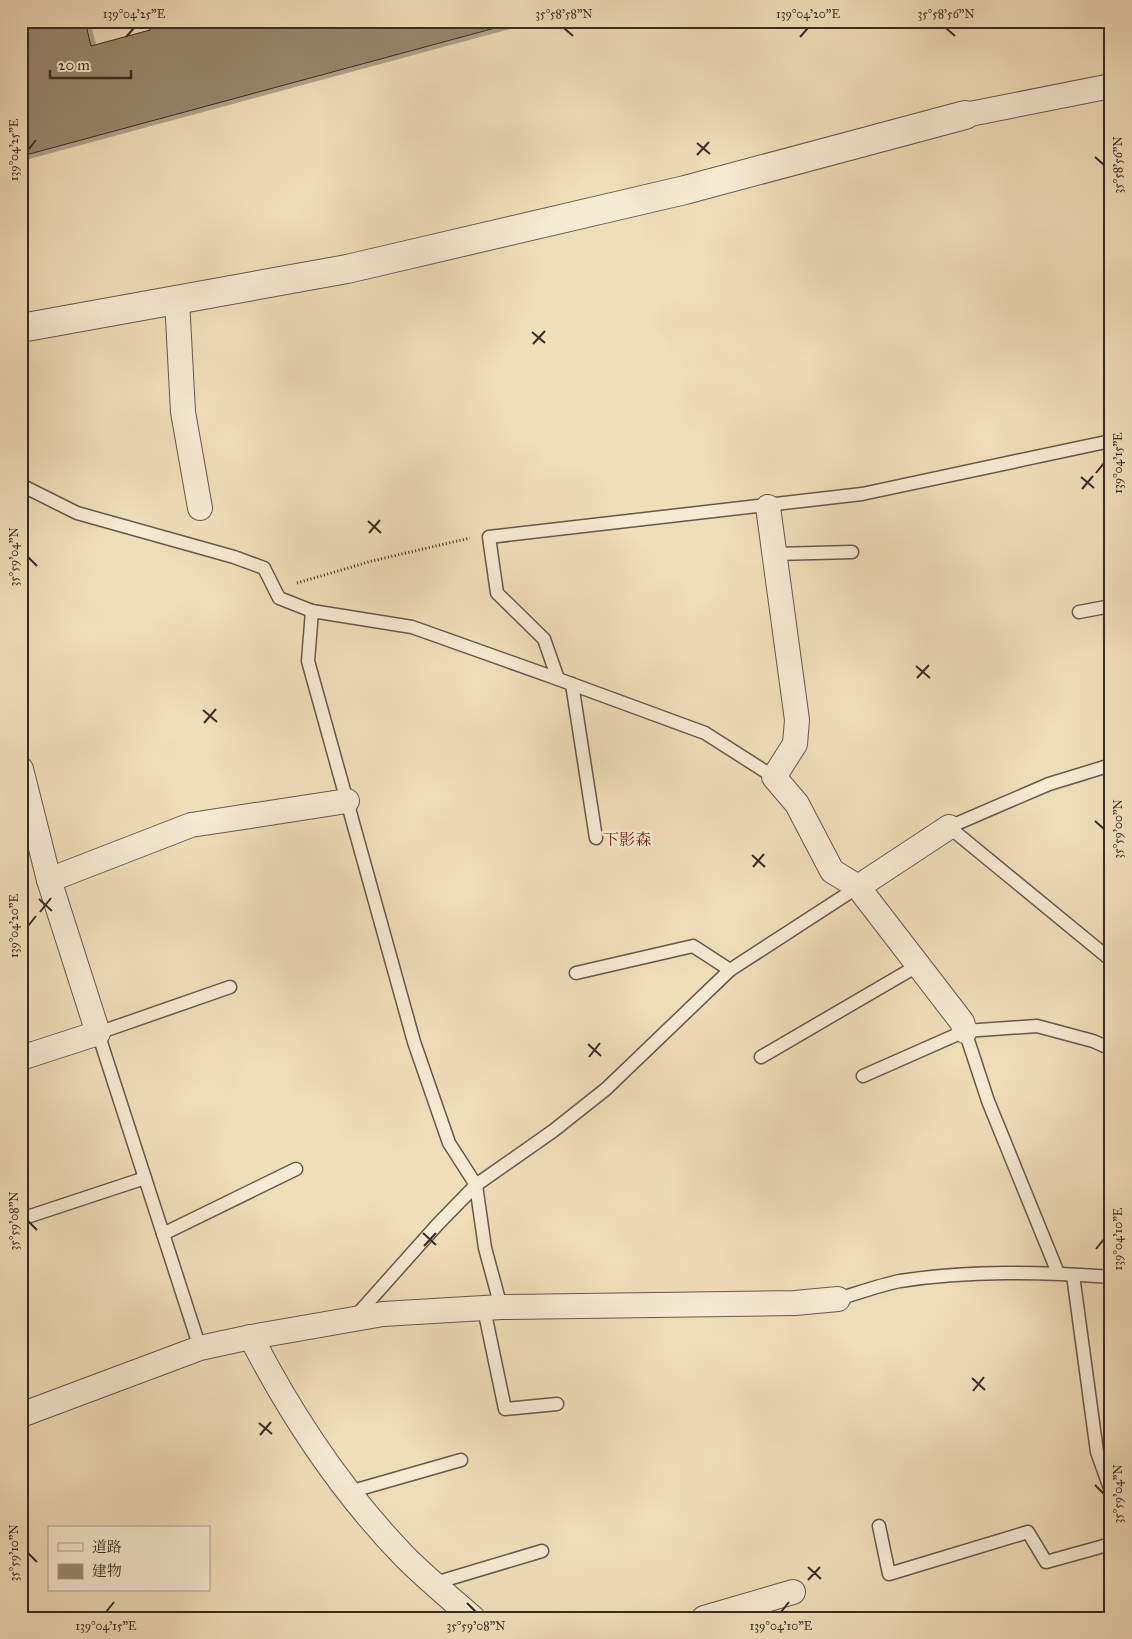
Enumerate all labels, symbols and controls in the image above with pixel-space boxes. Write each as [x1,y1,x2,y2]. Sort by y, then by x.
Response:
text: 139°04'25"E [103,7,166,21]
text: 35°58'58"N [535,7,593,21]
text: 139°04'20"E [776,7,840,21]
text: 35°58'56"N [917,7,975,21]
scale bar [50,48,131,80]
text: 20 m [58,56,90,74]
text: 139°04'25"E [7,118,21,181]
text: 35°58'56"N [1111,136,1125,194]
text: 139°04'15"E [1111,432,1125,494]
text: 35°59'04"N [7,527,21,587]
text: 35°59'00"N [1111,799,1125,859]
district label: 下影森 [603,830,651,849]
text: 139°04'20"E [7,894,21,958]
text: 35°59'08"N [7,1192,21,1250]
text: 139°04'10"E [1111,1207,1125,1270]
text: 35°59'04"N [1111,1464,1125,1524]
text: 35°59'10"N [7,1524,21,1582]
legend [48,1526,210,1592]
text: 道路 [92,1538,122,1556]
text: 建物 [92,1562,122,1580]
text: 139°04'15"E [75,1619,137,1633]
text: 35°59'08"N [447,1619,505,1633]
text: 139°04'10"E [750,1619,813,1633]

